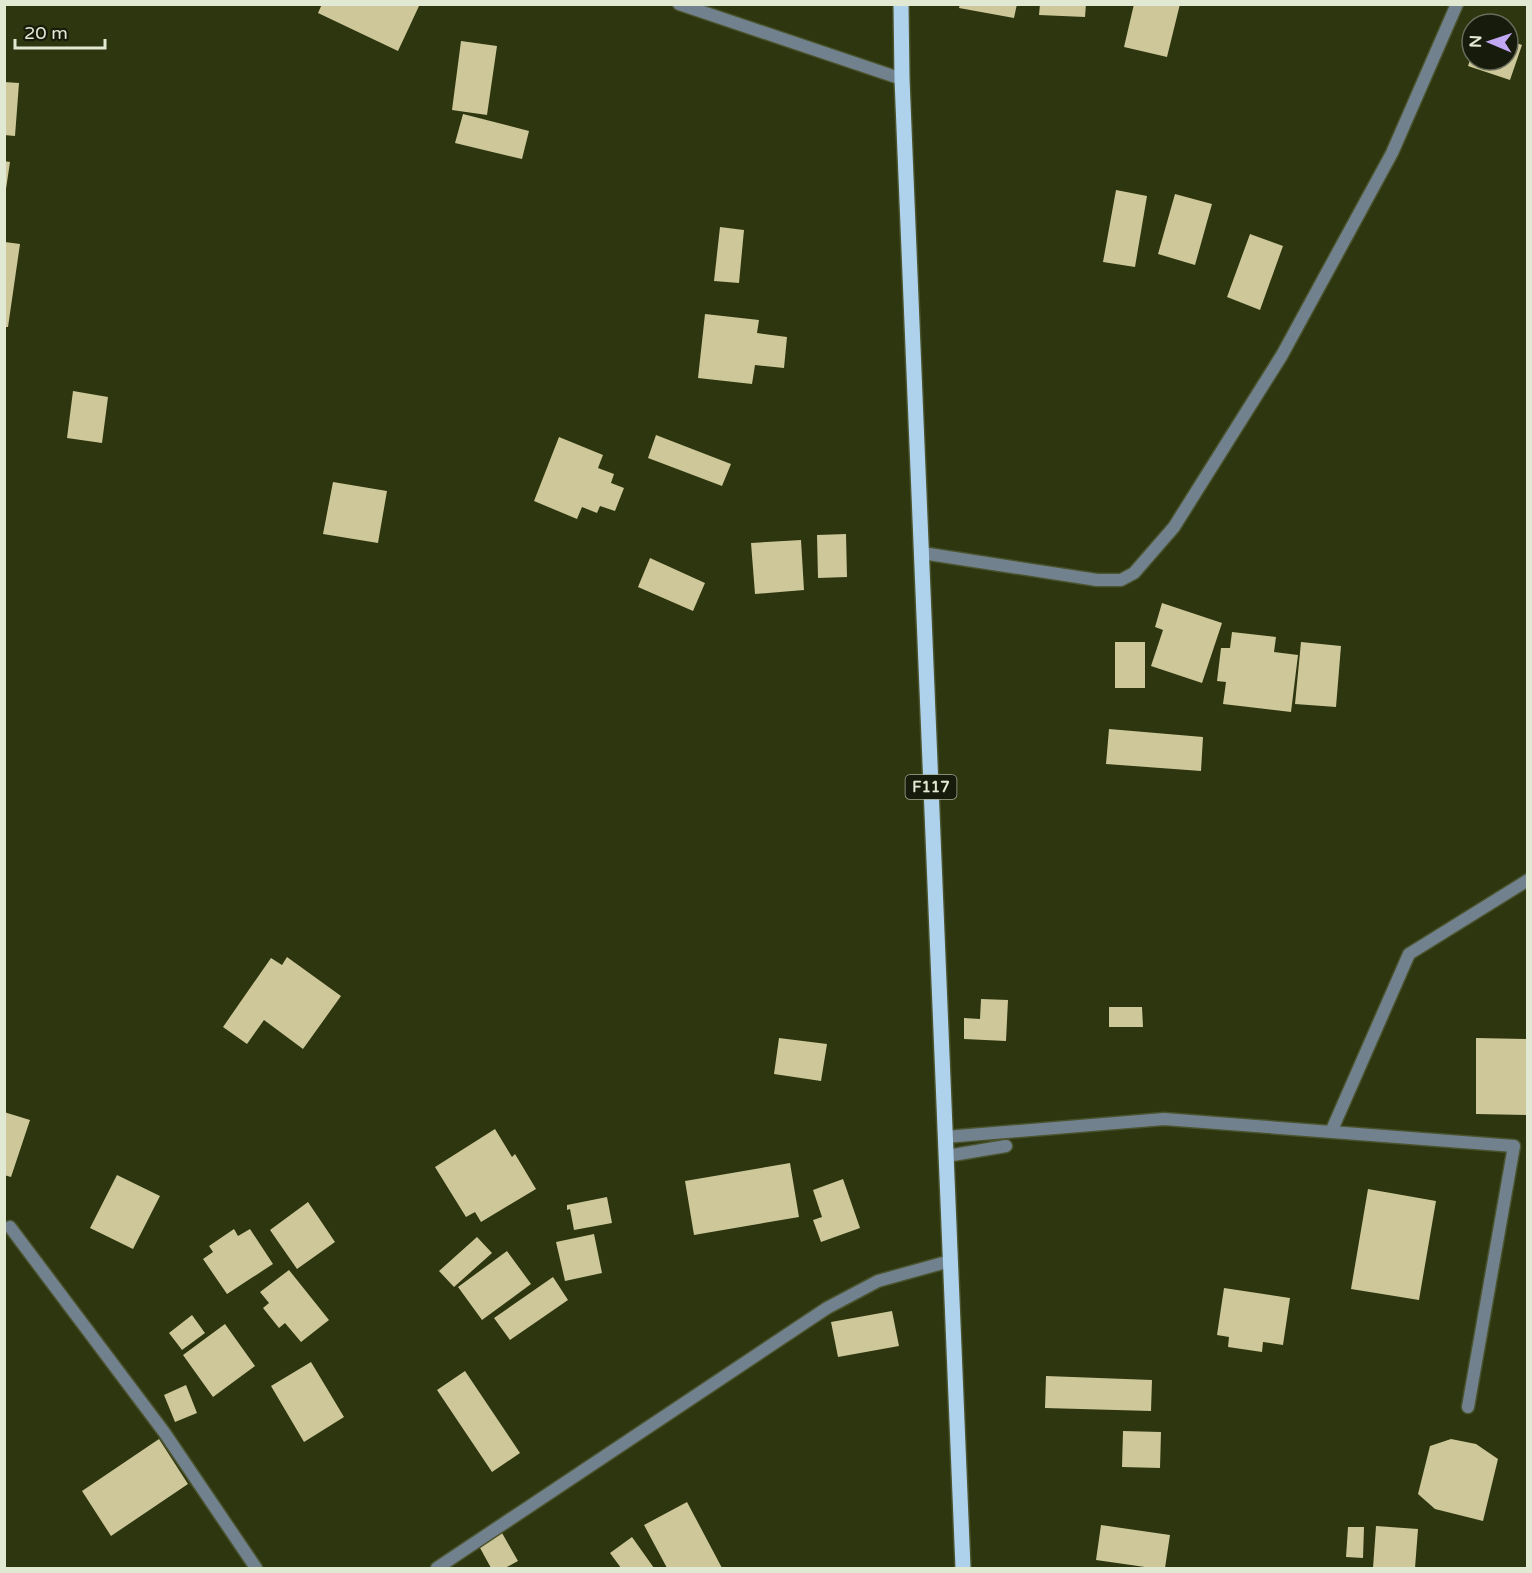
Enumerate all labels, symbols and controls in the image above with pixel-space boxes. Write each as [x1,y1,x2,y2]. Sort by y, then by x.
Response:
scale bar [15,12,105,50]
north arrow [1460,12,1520,72]
text: 20 m [24,22,68,44]
text: N [1466,35,1486,48]
road number: F117 [906,775,956,799]

